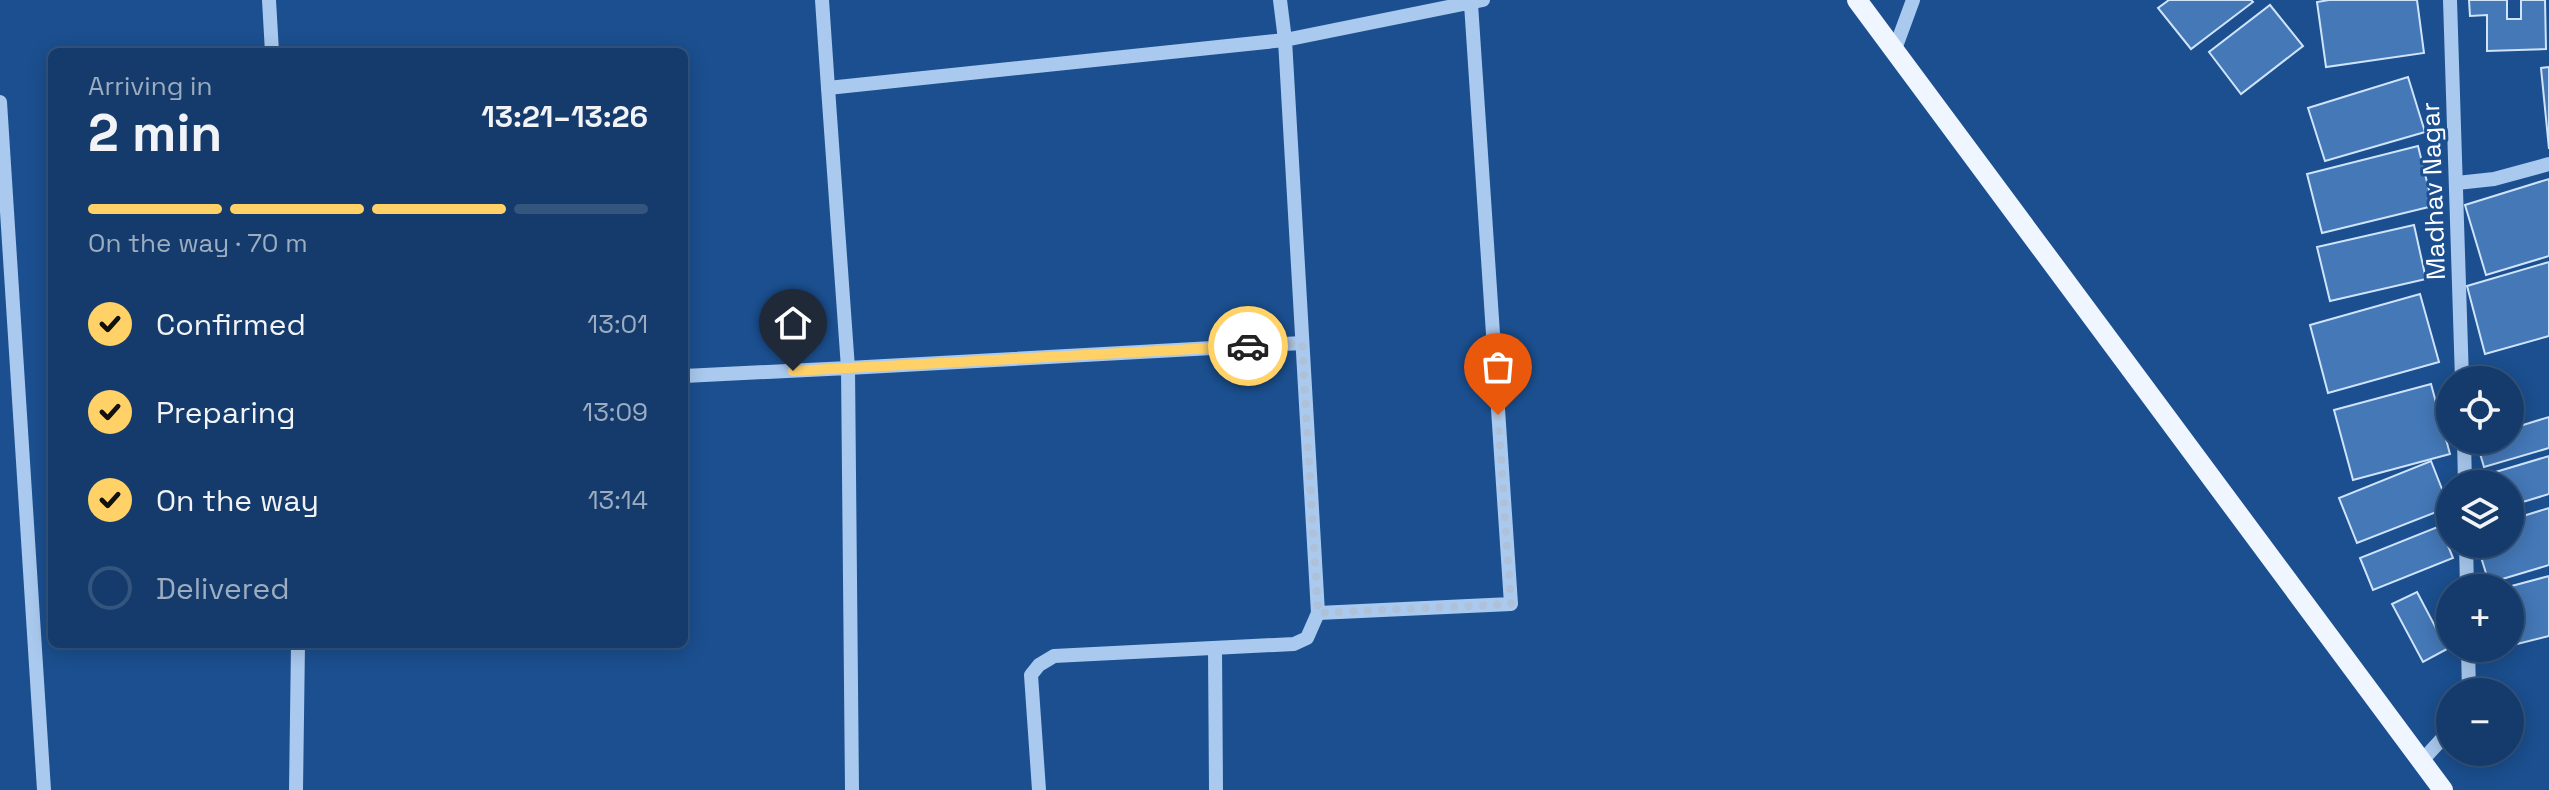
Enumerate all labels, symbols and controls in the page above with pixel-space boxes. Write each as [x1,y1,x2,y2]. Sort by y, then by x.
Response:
text: Arriving in [88,69,212,103]
text: 13:21–13:26 [481,97,648,136]
text: 2 min [88,100,222,166]
street label: Madhav Nagar [2413,101,2453,281]
text: On the way · 70 m [88,226,308,260]
pin [759,289,827,371]
icon: home [771,301,815,345]
icon: check [88,302,132,346]
text: Confirmed [156,305,306,344]
courier [1208,306,1288,386]
text: 13:01 [587,307,648,341]
icon: car [1226,324,1270,368]
pin [1464,333,1532,415]
icon: bag [1476,345,1520,389]
map controls [2436,366,2524,766]
button: locate [2436,366,2524,454]
icon: check [88,390,132,434]
text: Preparing [156,393,295,432]
text: 13:09 [582,395,648,429]
button: layers [2436,470,2524,558]
icon: check [88,478,132,522]
text: On the way [156,481,319,520]
text: 13:14 [588,483,648,517]
text: Delivered [156,569,290,608]
button: + [2436,574,2524,662]
button: − [2436,678,2524,766]

